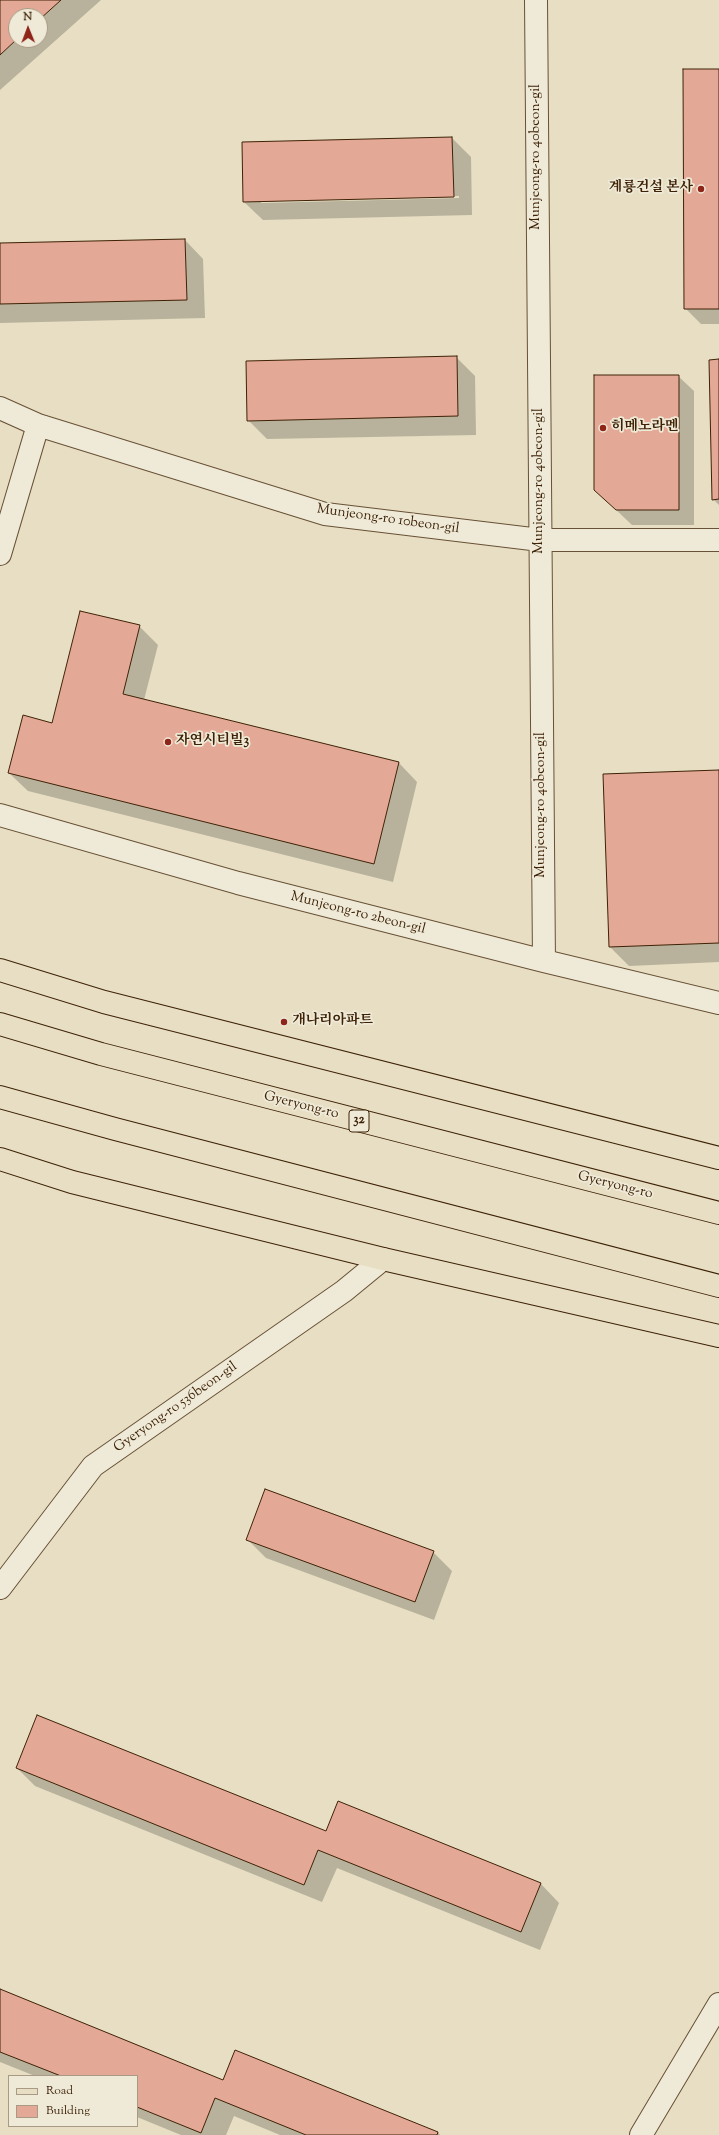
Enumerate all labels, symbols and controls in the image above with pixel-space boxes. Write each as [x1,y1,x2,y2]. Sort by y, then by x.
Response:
north arrow [8,8,48,48]
text: N [23,9,32,25]
street label: Munjeong-ro 40beon-gil [529,84,545,230]
place label: 계룡건설 본사 [609,181,693,197]
marker: 계룡건설 본사 [696,184,706,194]
street label: Munjeong-ro 40beon-gil [532,408,548,554]
place label: 히메노라멘 [611,420,679,436]
marker: 히메노라멘 [598,423,608,433]
street label: Munjeong-ro 10beon-gil [316,502,460,538]
street label: Munjeong-ro 40beon-gil [534,732,550,878]
place label: 자연시티빌3 [176,734,249,750]
marker: 자연시티빌3 [163,737,173,747]
street label: Munjeong-ro 2beon-gil [289,889,427,939]
place label: 개나리아파트 [292,1014,373,1030]
marker: 개나리아파트 [279,1017,289,1027]
street label: Gyeryong-ro [262,1089,340,1123]
road number: 32 [349,1110,369,1132]
street label: Gyeryong-ro [576,1169,654,1203]
street label: Gyeryong-ro 536beon-gil [111,1359,241,1457]
legend [8,2075,138,2127]
text: Road [46,2082,73,2100]
text: Building [46,2102,90,2120]

